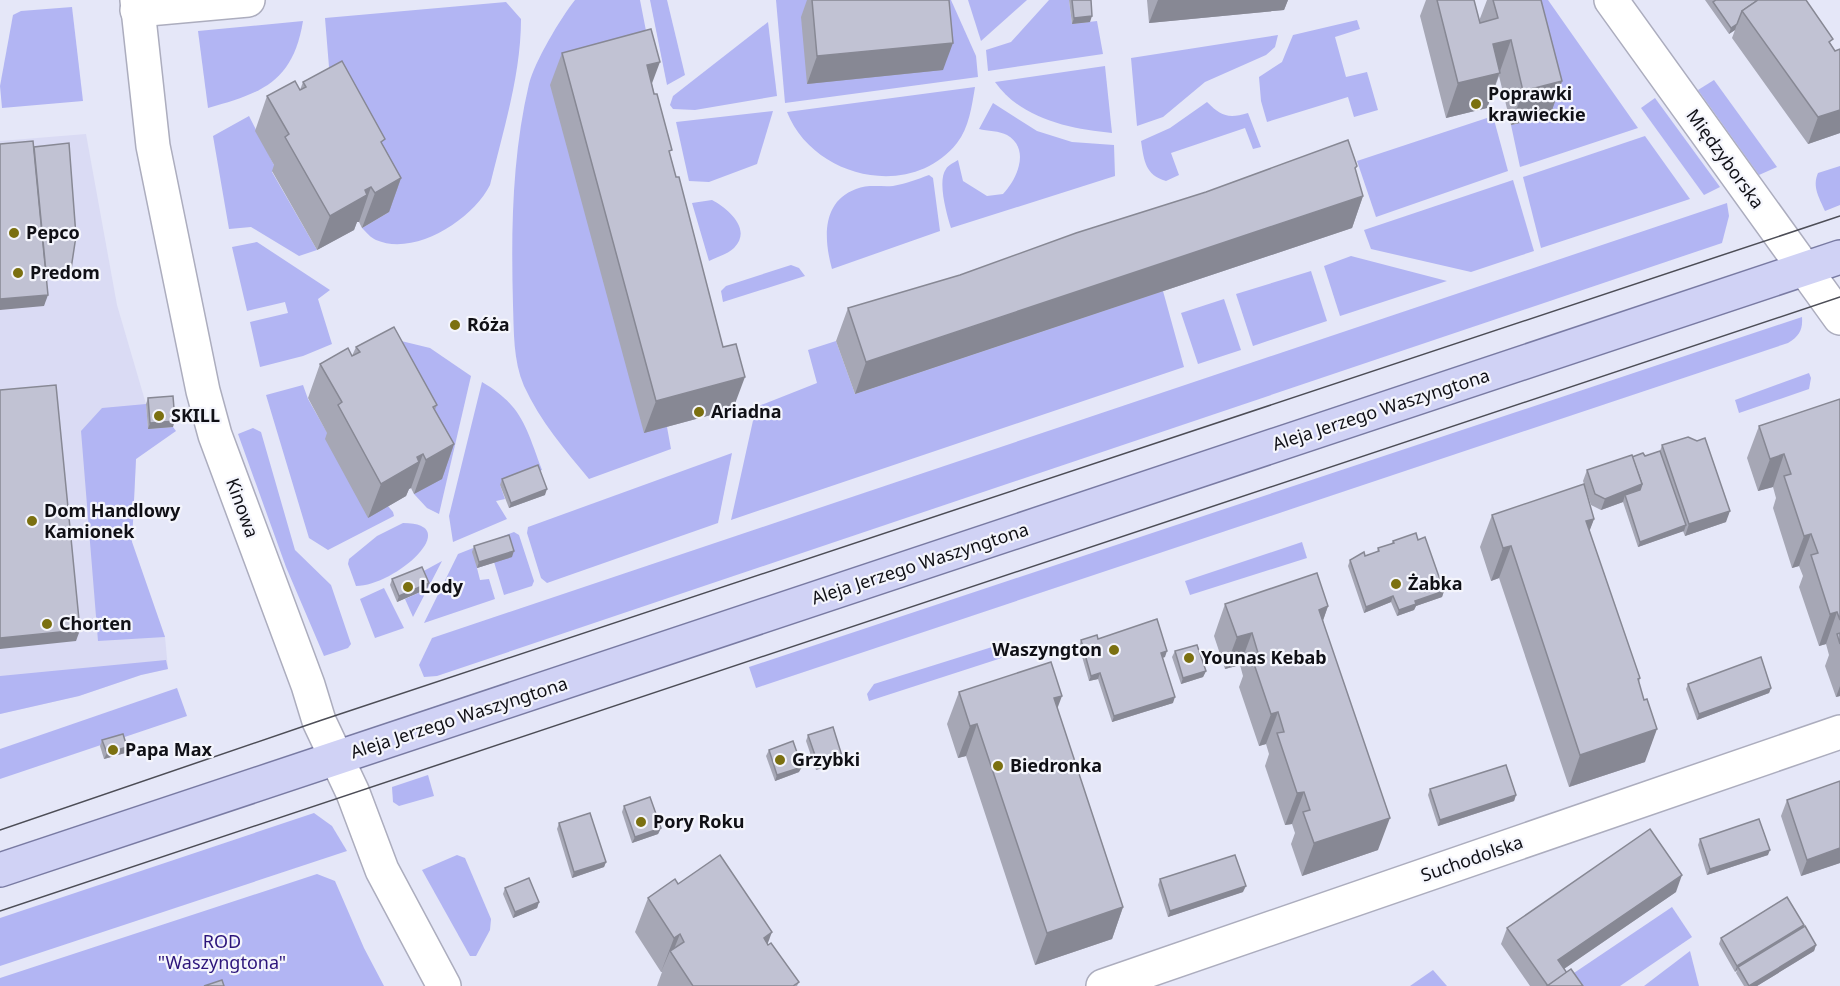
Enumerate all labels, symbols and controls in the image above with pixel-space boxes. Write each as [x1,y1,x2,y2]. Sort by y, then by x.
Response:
place label: Poprawki krawieckie [1488,81,1586,126]
marker: Poprawki krawieckie [1469,97,1483,111]
street label: Międzyborska [1682,104,1770,213]
place label: Pepco [26,220,80,244]
marker: Pepco [7,226,21,240]
place label: Predom [30,260,100,284]
marker: Predom [11,266,25,280]
place label: Róża [467,312,510,336]
marker: Róża [448,318,462,332]
street label: Aleja Jerzego Waszyngtona [1269,363,1492,456]
place label: Ariadna [711,399,782,423]
place label: SKILL [171,403,220,427]
marker: Ariadna [692,405,706,419]
marker: SKILL [152,409,166,423]
street label: Kinowa [221,475,265,541]
place label: Dom Handlowy Kamionek [44,498,181,543]
marker: Dom Handlowy Kamionek [25,514,39,528]
street label: Aleja Jerzego Waszyngtona [808,517,1031,610]
place label: Żabka [1408,571,1463,595]
place label: Lody [420,574,464,598]
marker: Żabka [1389,577,1403,591]
marker: Lody [401,580,415,594]
place label: Chorten [59,611,132,635]
marker: Chorten [40,617,54,631]
place label: Waszyngton [992,637,1102,661]
marker: Waszyngton [1107,643,1121,657]
place label: Younas Kebab [1201,645,1327,669]
marker: Younas Kebab [1182,651,1196,665]
street label: Aleja Jerzego Waszyngtona [347,671,570,764]
place label: Papa Max [125,737,213,761]
marker: Papa Max [106,743,120,757]
place label: Grzybki [792,747,860,771]
marker: Grzybki [773,753,787,767]
place label: Biedronka [1010,753,1102,777]
marker: Biedronka [991,759,1005,773]
place label: Pory Roku [653,809,744,833]
marker: Pory Roku [634,815,648,829]
street label: Suchodolska [1417,829,1526,887]
park label: ROD "Waszyngtona" [158,929,286,974]

